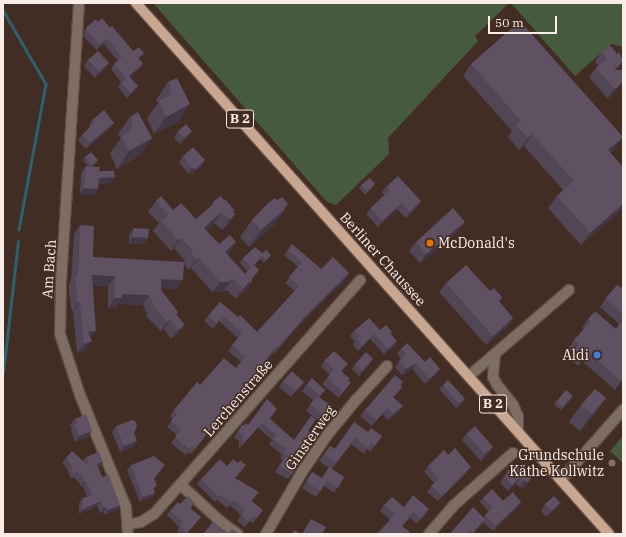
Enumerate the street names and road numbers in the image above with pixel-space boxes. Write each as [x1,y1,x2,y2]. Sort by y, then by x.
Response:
road number: B 2 [226,108,254,130]
street label: Berliner Chaussee [337,209,429,309]
street label: Am Bach [39,239,59,299]
street label: Lerchenstraße [200,356,276,440]
road number: B 2 [479,393,507,415]
street label: Ginsterweg [282,402,338,474]

